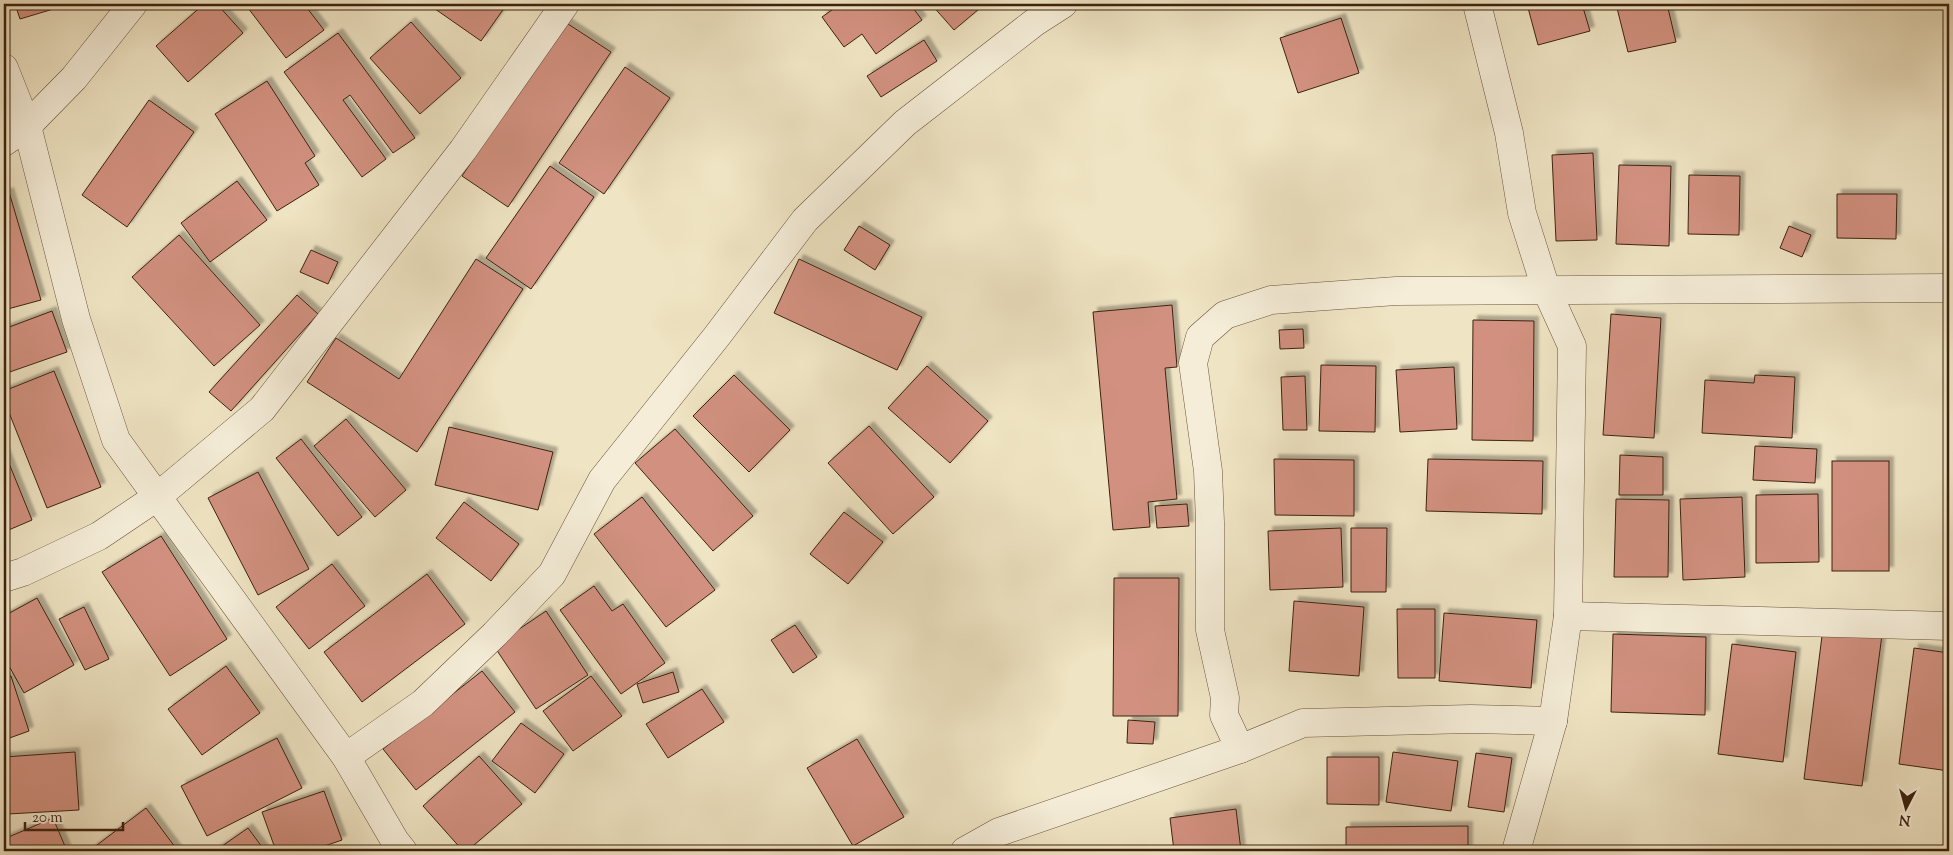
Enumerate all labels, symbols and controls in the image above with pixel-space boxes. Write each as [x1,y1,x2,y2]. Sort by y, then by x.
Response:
north arrow [1880,782,1930,832]
scale bar [25,800,122,832]
text: 20 m [32,808,63,829]
text: N [1898,808,1911,829]

